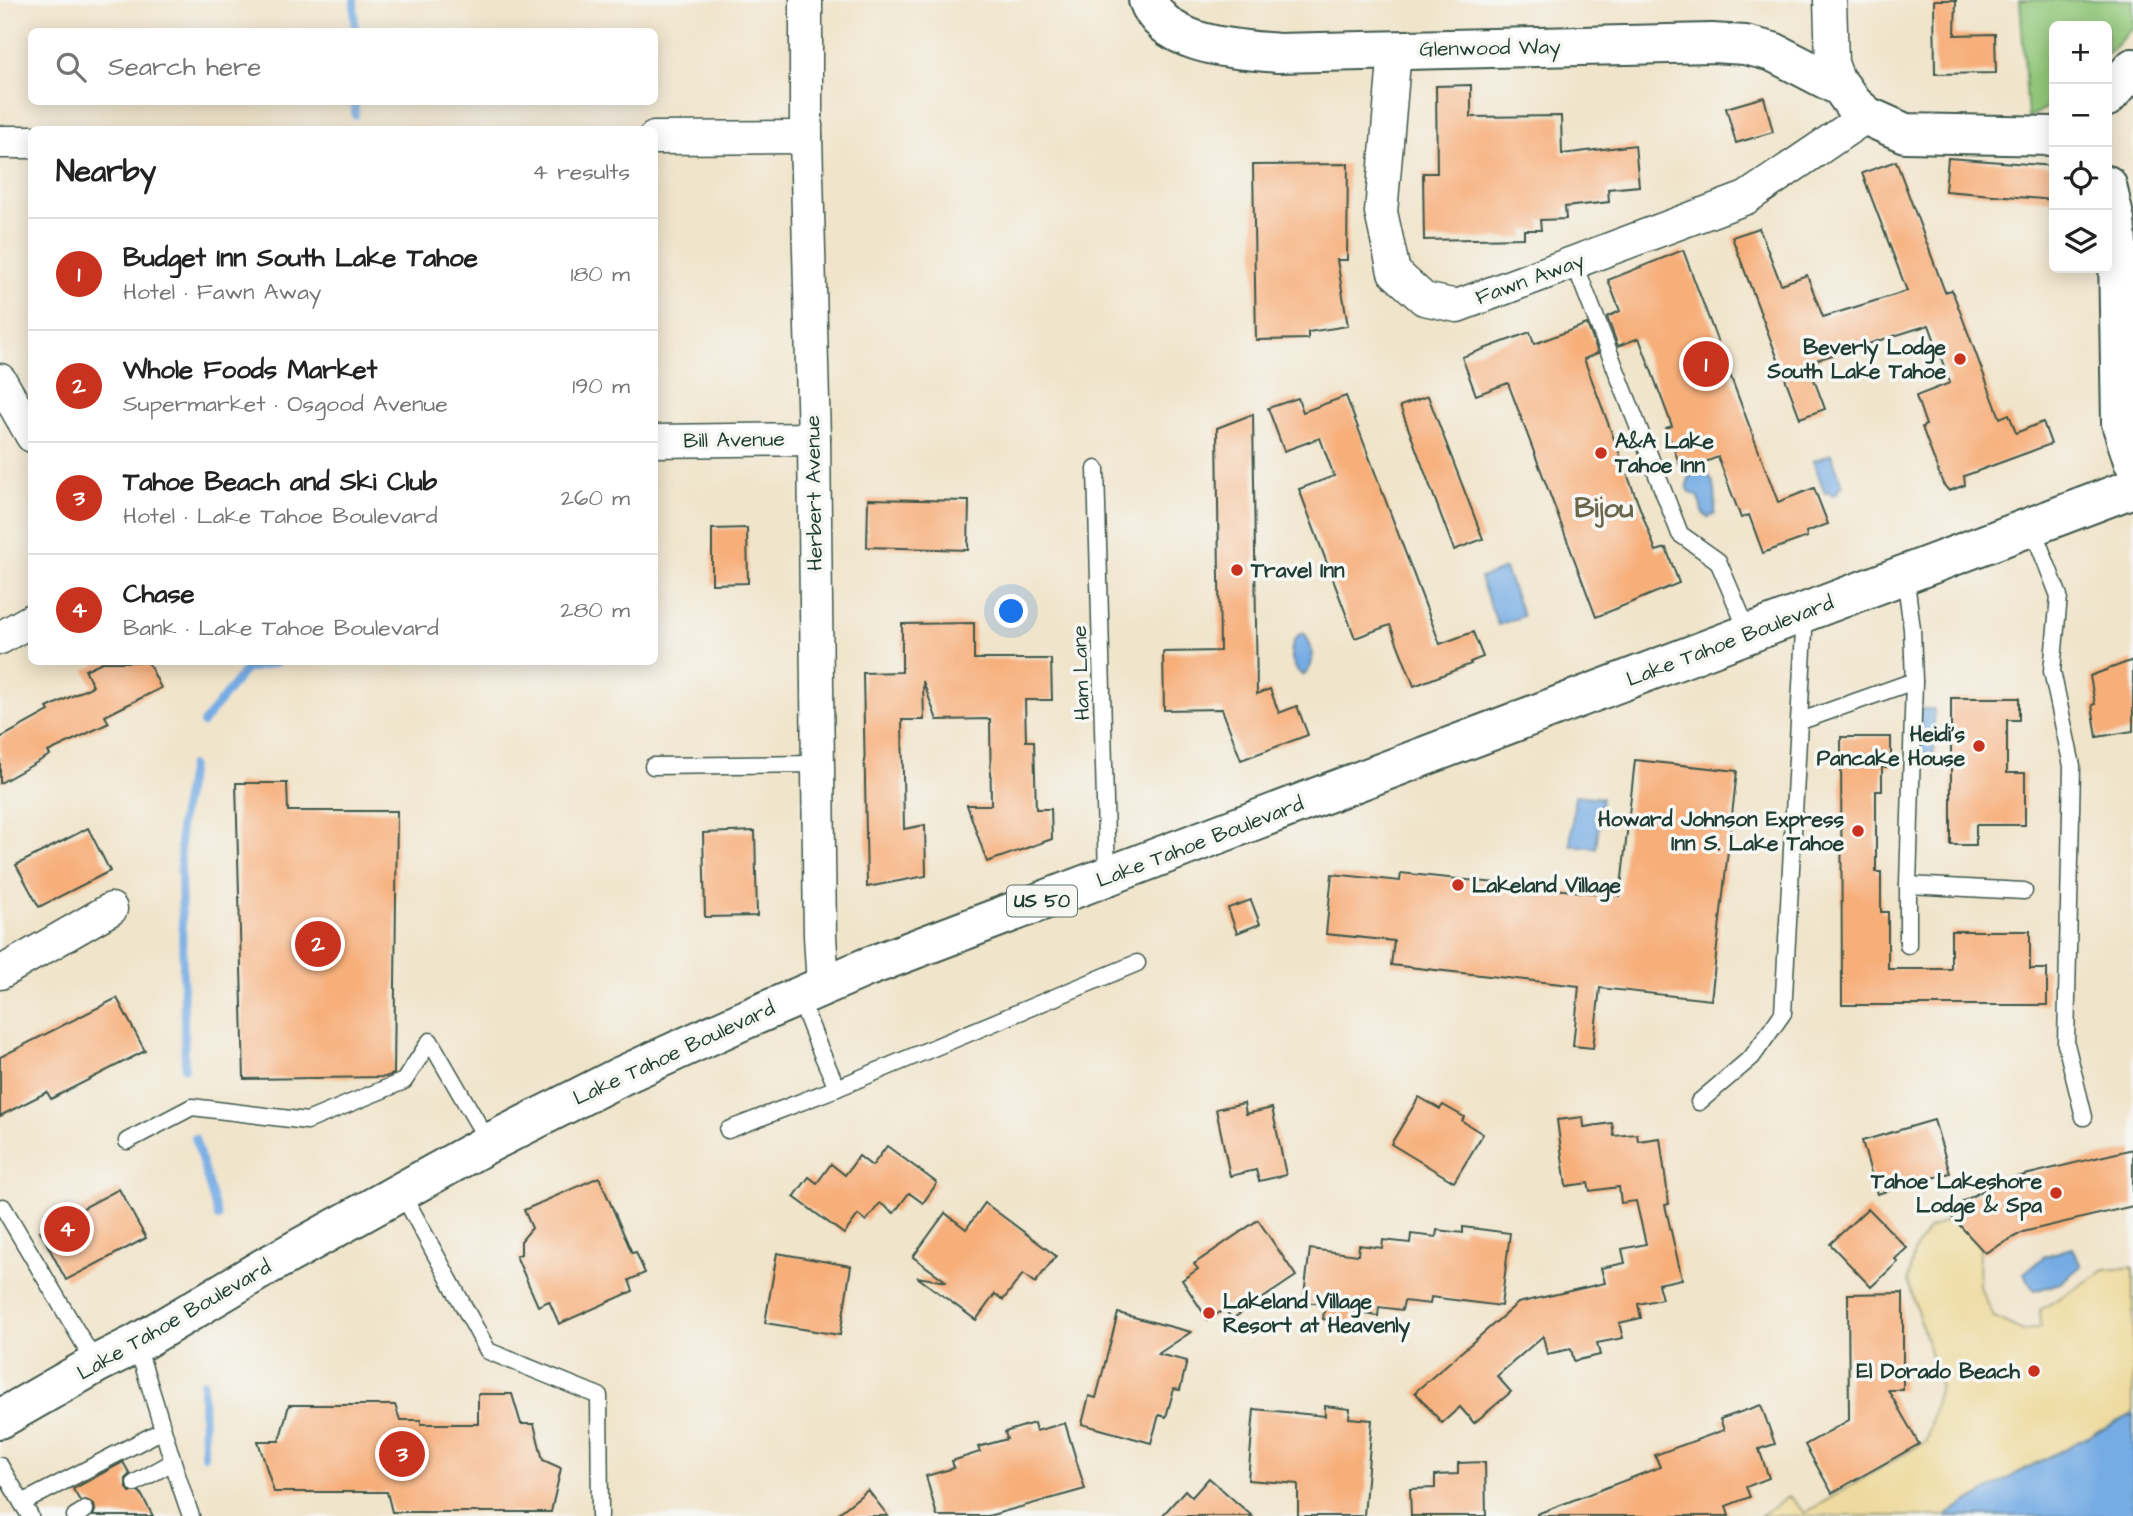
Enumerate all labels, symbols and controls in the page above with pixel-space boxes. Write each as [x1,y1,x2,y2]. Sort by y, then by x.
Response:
map controls [2049,21,2112,273]
button: + [2049,21,2112,84]
search box [28,28,658,105]
street label: Glenwood Way [1419,32,1561,66]
icon: search [52,48,90,86]
text: Search here [108,49,261,85]
button: − [2049,84,2112,147]
button: locate [2049,147,2112,210]
text: Nearby [56,151,156,193]
text: 4 results [532,156,630,188]
button: layers [2049,210,2112,273]
text: Budget Inn South Lake Tahoe [123,240,478,276]
street label: Fawn Away [1472,246,1590,314]
text: 1 [78,258,80,290]
text: 180 m [571,258,630,290]
text: Hotel · Fawn Away [123,276,321,308]
place label: Beverly Lodge South Lake Tahoe [1767,333,1947,386]
pin: 1 [1683,338,1729,390]
marker: Beverly Lodge South Lake Tahoe [1952,351,1968,367]
text: Whole Foods Market [123,352,377,388]
text: 2 [72,370,86,402]
text: 190 m [572,370,630,402]
text: Supermarket · Osgood Avenue [123,388,448,420]
street label: Herbert Avenue [798,415,830,571]
street label: Bill Avenue [683,425,785,455]
place label: A&A Lake Tahoe Inn [1614,427,1715,480]
marker: A&A Lake Tahoe Inn [1593,445,1609,461]
text: Tahoe Beach and Ski Club [123,464,437,500]
text: 3 [73,482,85,514]
text: 260 m [561,482,630,514]
district label: Bijou [1574,489,1634,528]
text: Hotel · Lake Tahoe Boulevard [123,500,437,532]
place label: Travel Inn [1250,556,1345,585]
marker: Travel Inn [1229,562,1245,578]
text: Chase [123,576,195,612]
street label: Lake Tahoe Boulevard [1622,588,1838,694]
text: 4 [71,594,87,626]
text: 280 m [560,594,630,626]
your location [994,594,1028,628]
text: Bank · Lake Tahoe Boulevard [123,612,439,644]
street label: Ham Lane [1065,625,1097,721]
place label: Heidi's Pancake House [1817,720,1966,773]
marker: Heidi's Pancake House [1971,738,1987,754]
street label: Lake Tahoe Boulevard [1092,789,1308,895]
place label: Howard Johnson Express Inn S. Lake Tahoe [1598,805,1845,858]
marker: Howard Johnson Express Inn S. Lake Tahoe [1850,823,1866,839]
place label: Lakeland Village [1472,871,1622,902]
marker: Lakeland Village [1450,877,1466,893]
road number: US 50 [1007,886,1077,917]
pin: 2 [295,918,341,970]
street label: Lake Tahoe Boulevard [568,993,780,1113]
place label: Tahoe Lakeshore Lodge & Spa [1870,1167,2043,1222]
marker: Tahoe Lakeshore Lodge & Spa [2048,1185,2064,1201]
pin: 4 [44,1203,90,1255]
street label: Lake Tahoe Boulevard [72,1252,277,1387]
place label: Lakeland Village Resort at Heavenly [1223,1287,1411,1343]
marker: Lakeland Village Resort at Heavenly [1201,1305,1217,1321]
place label: El Dorado Beach [1857,1357,2021,1386]
marker: El Dorado Beach [2026,1363,2042,1379]
pin: 3 [379,1428,425,1480]

